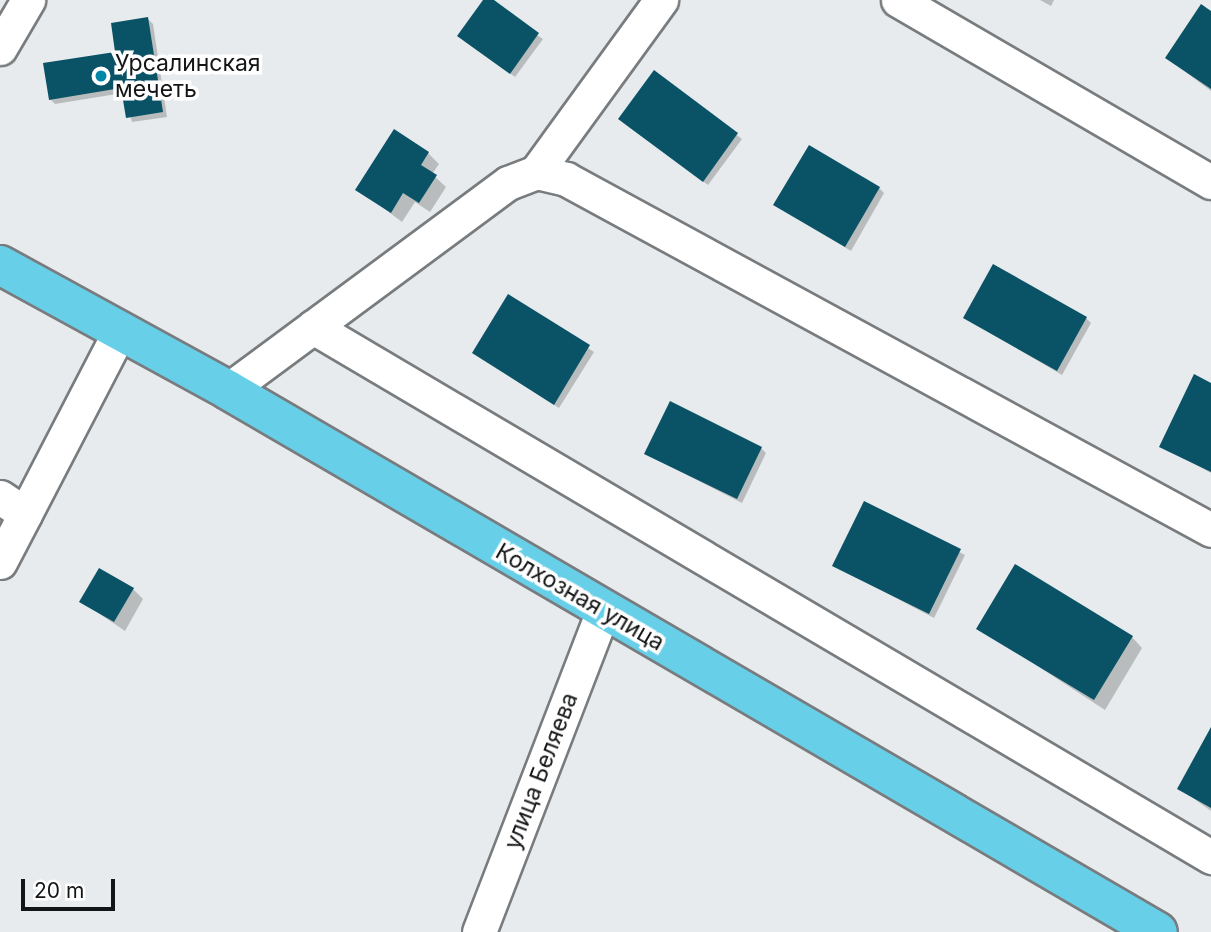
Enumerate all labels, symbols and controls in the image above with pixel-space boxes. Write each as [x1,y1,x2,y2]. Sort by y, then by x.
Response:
place label: Урсалинская мечеть [115,49,261,103]
marker: Урсалинская мечеть [93,68,109,84]
street label: Колхозная улица [491,538,669,656]
street label: улица Беляева [498,689,584,853]
scale bar [24,866,119,910]
text: 20 m [34,878,84,903]

